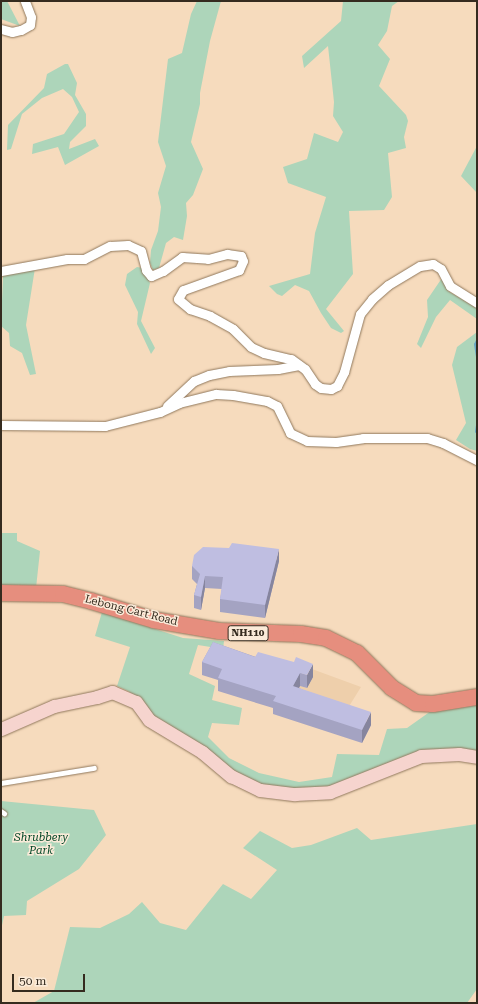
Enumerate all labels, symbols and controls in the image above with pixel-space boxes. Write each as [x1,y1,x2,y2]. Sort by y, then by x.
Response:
street label: Lebong Cart Road [83,593,179,629]
road number: NH110 [227,625,269,641]
park label: Shrubbery Park [14,832,68,858]
scale bar [14,966,87,992]
text: 50 m [19,974,46,988]

